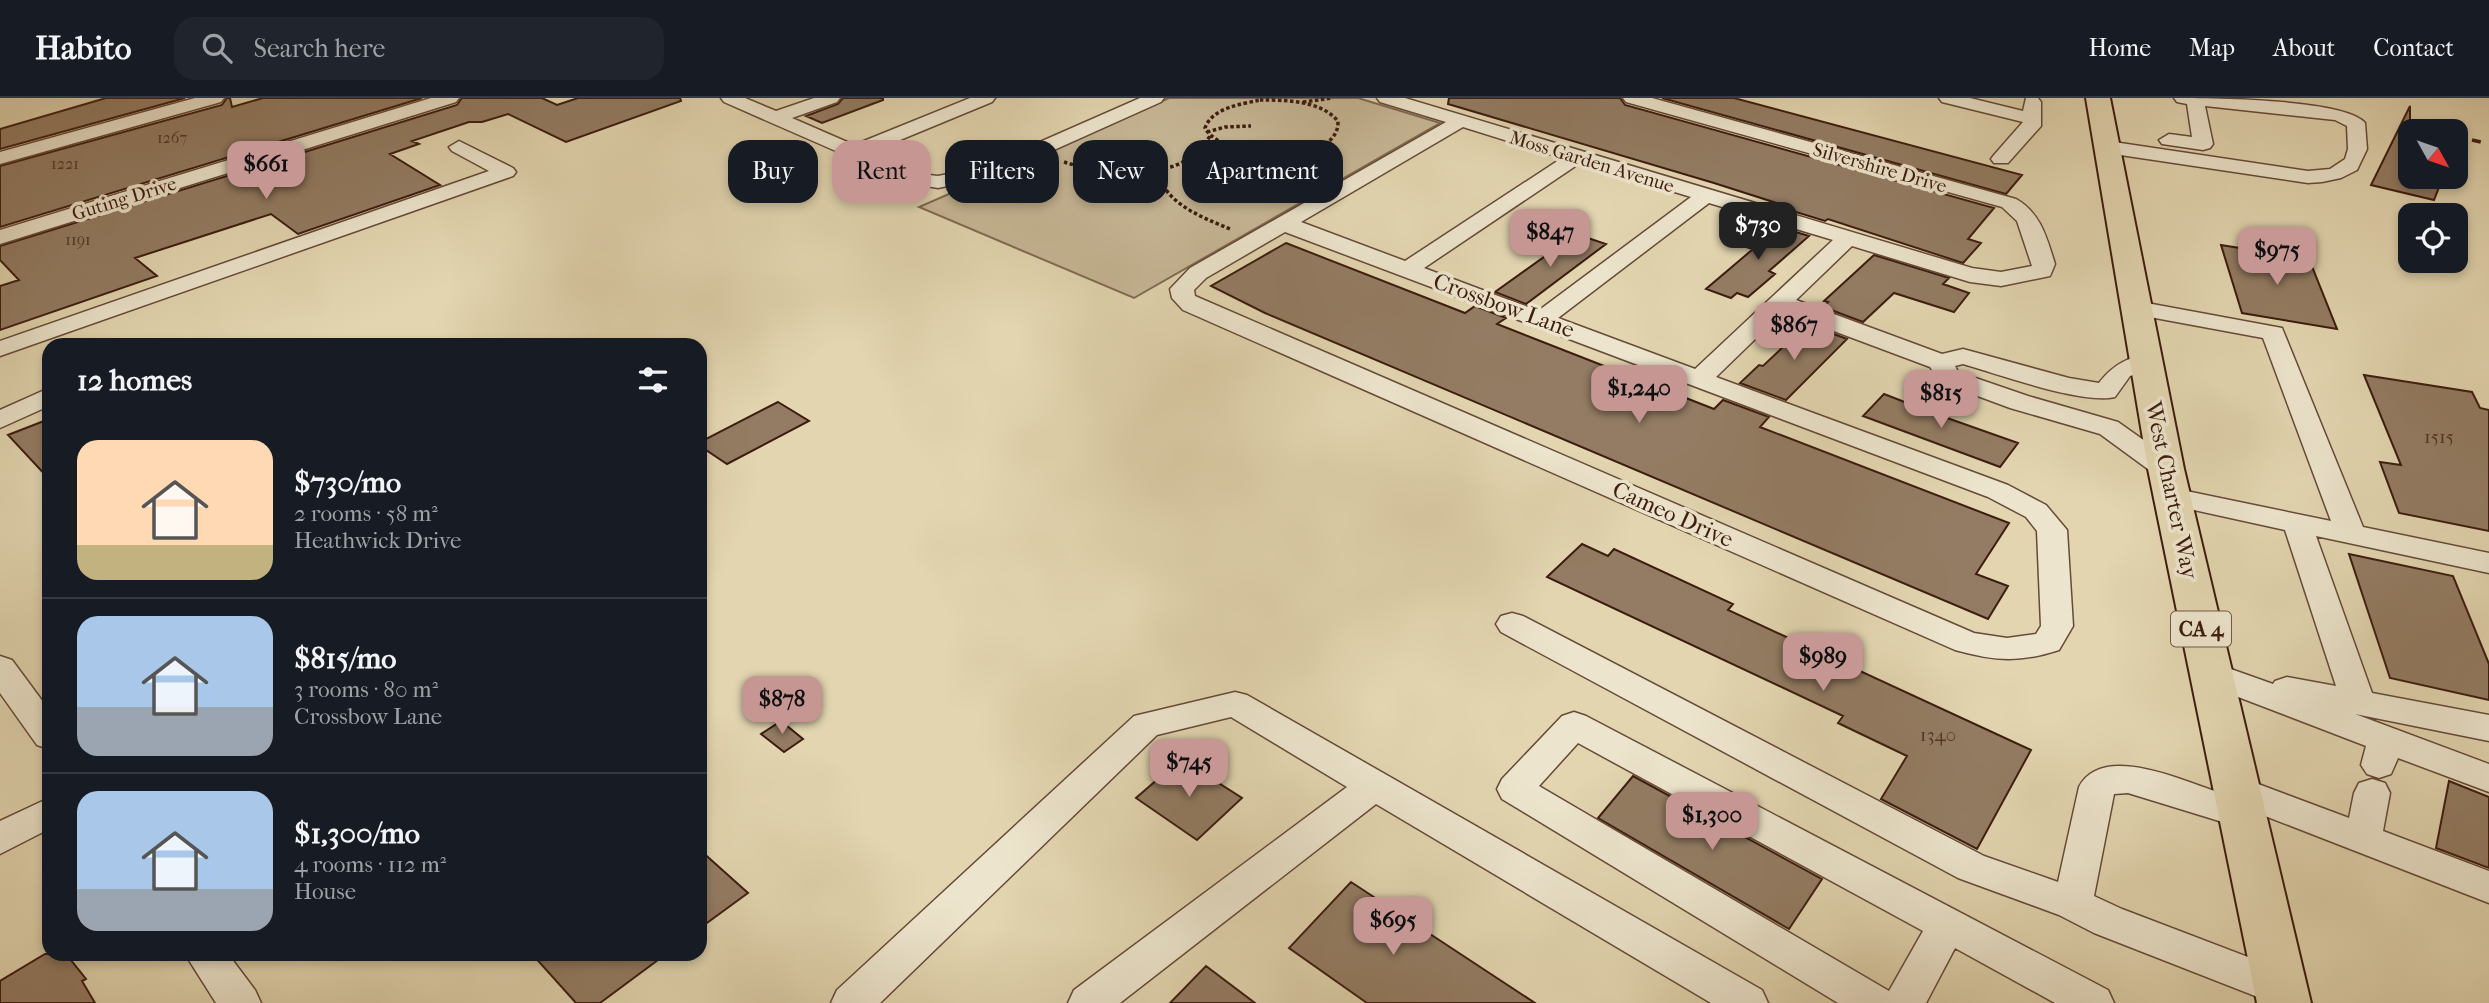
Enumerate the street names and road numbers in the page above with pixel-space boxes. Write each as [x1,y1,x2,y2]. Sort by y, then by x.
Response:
street label: Moss Garden Avenue [1507,126,1677,197]
street label: Silvershire Drive [1810,138,1949,198]
street label: Guting Drive [69,173,179,225]
street label: Crossbow Lane [1430,267,1578,343]
street label: West Charter Way [2139,398,2204,582]
street label: Cameo Drive [1608,476,1737,553]
road number: CA 4 [2171,612,2231,646]

